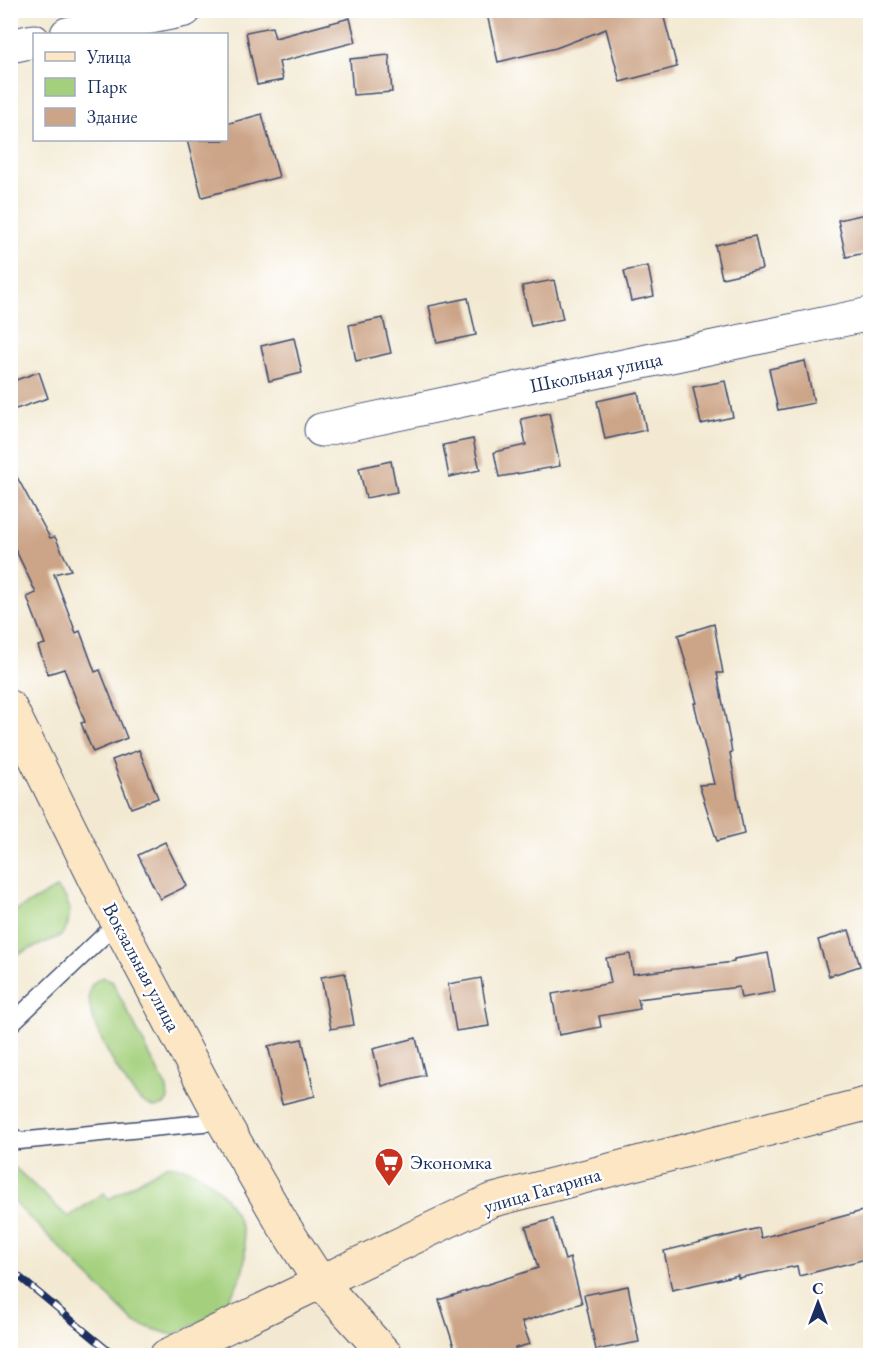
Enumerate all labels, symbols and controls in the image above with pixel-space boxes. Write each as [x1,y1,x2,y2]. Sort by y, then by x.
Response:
legend [33,33,228,141]
text: Улица [86,45,132,68]
text: Парк [87,75,127,98]
text: Здание [87,105,137,128]
street label: Школьная улица [527,345,665,399]
street label: Вокзальная улица [97,898,187,1036]
supermarket icon: Экономка [373,1146,405,1188]
place label: Экономка [410,1149,492,1175]
street label: улица Гагарина [480,1161,604,1219]
north arrow [788,1273,848,1333]
text: С [812,1278,824,1299]

